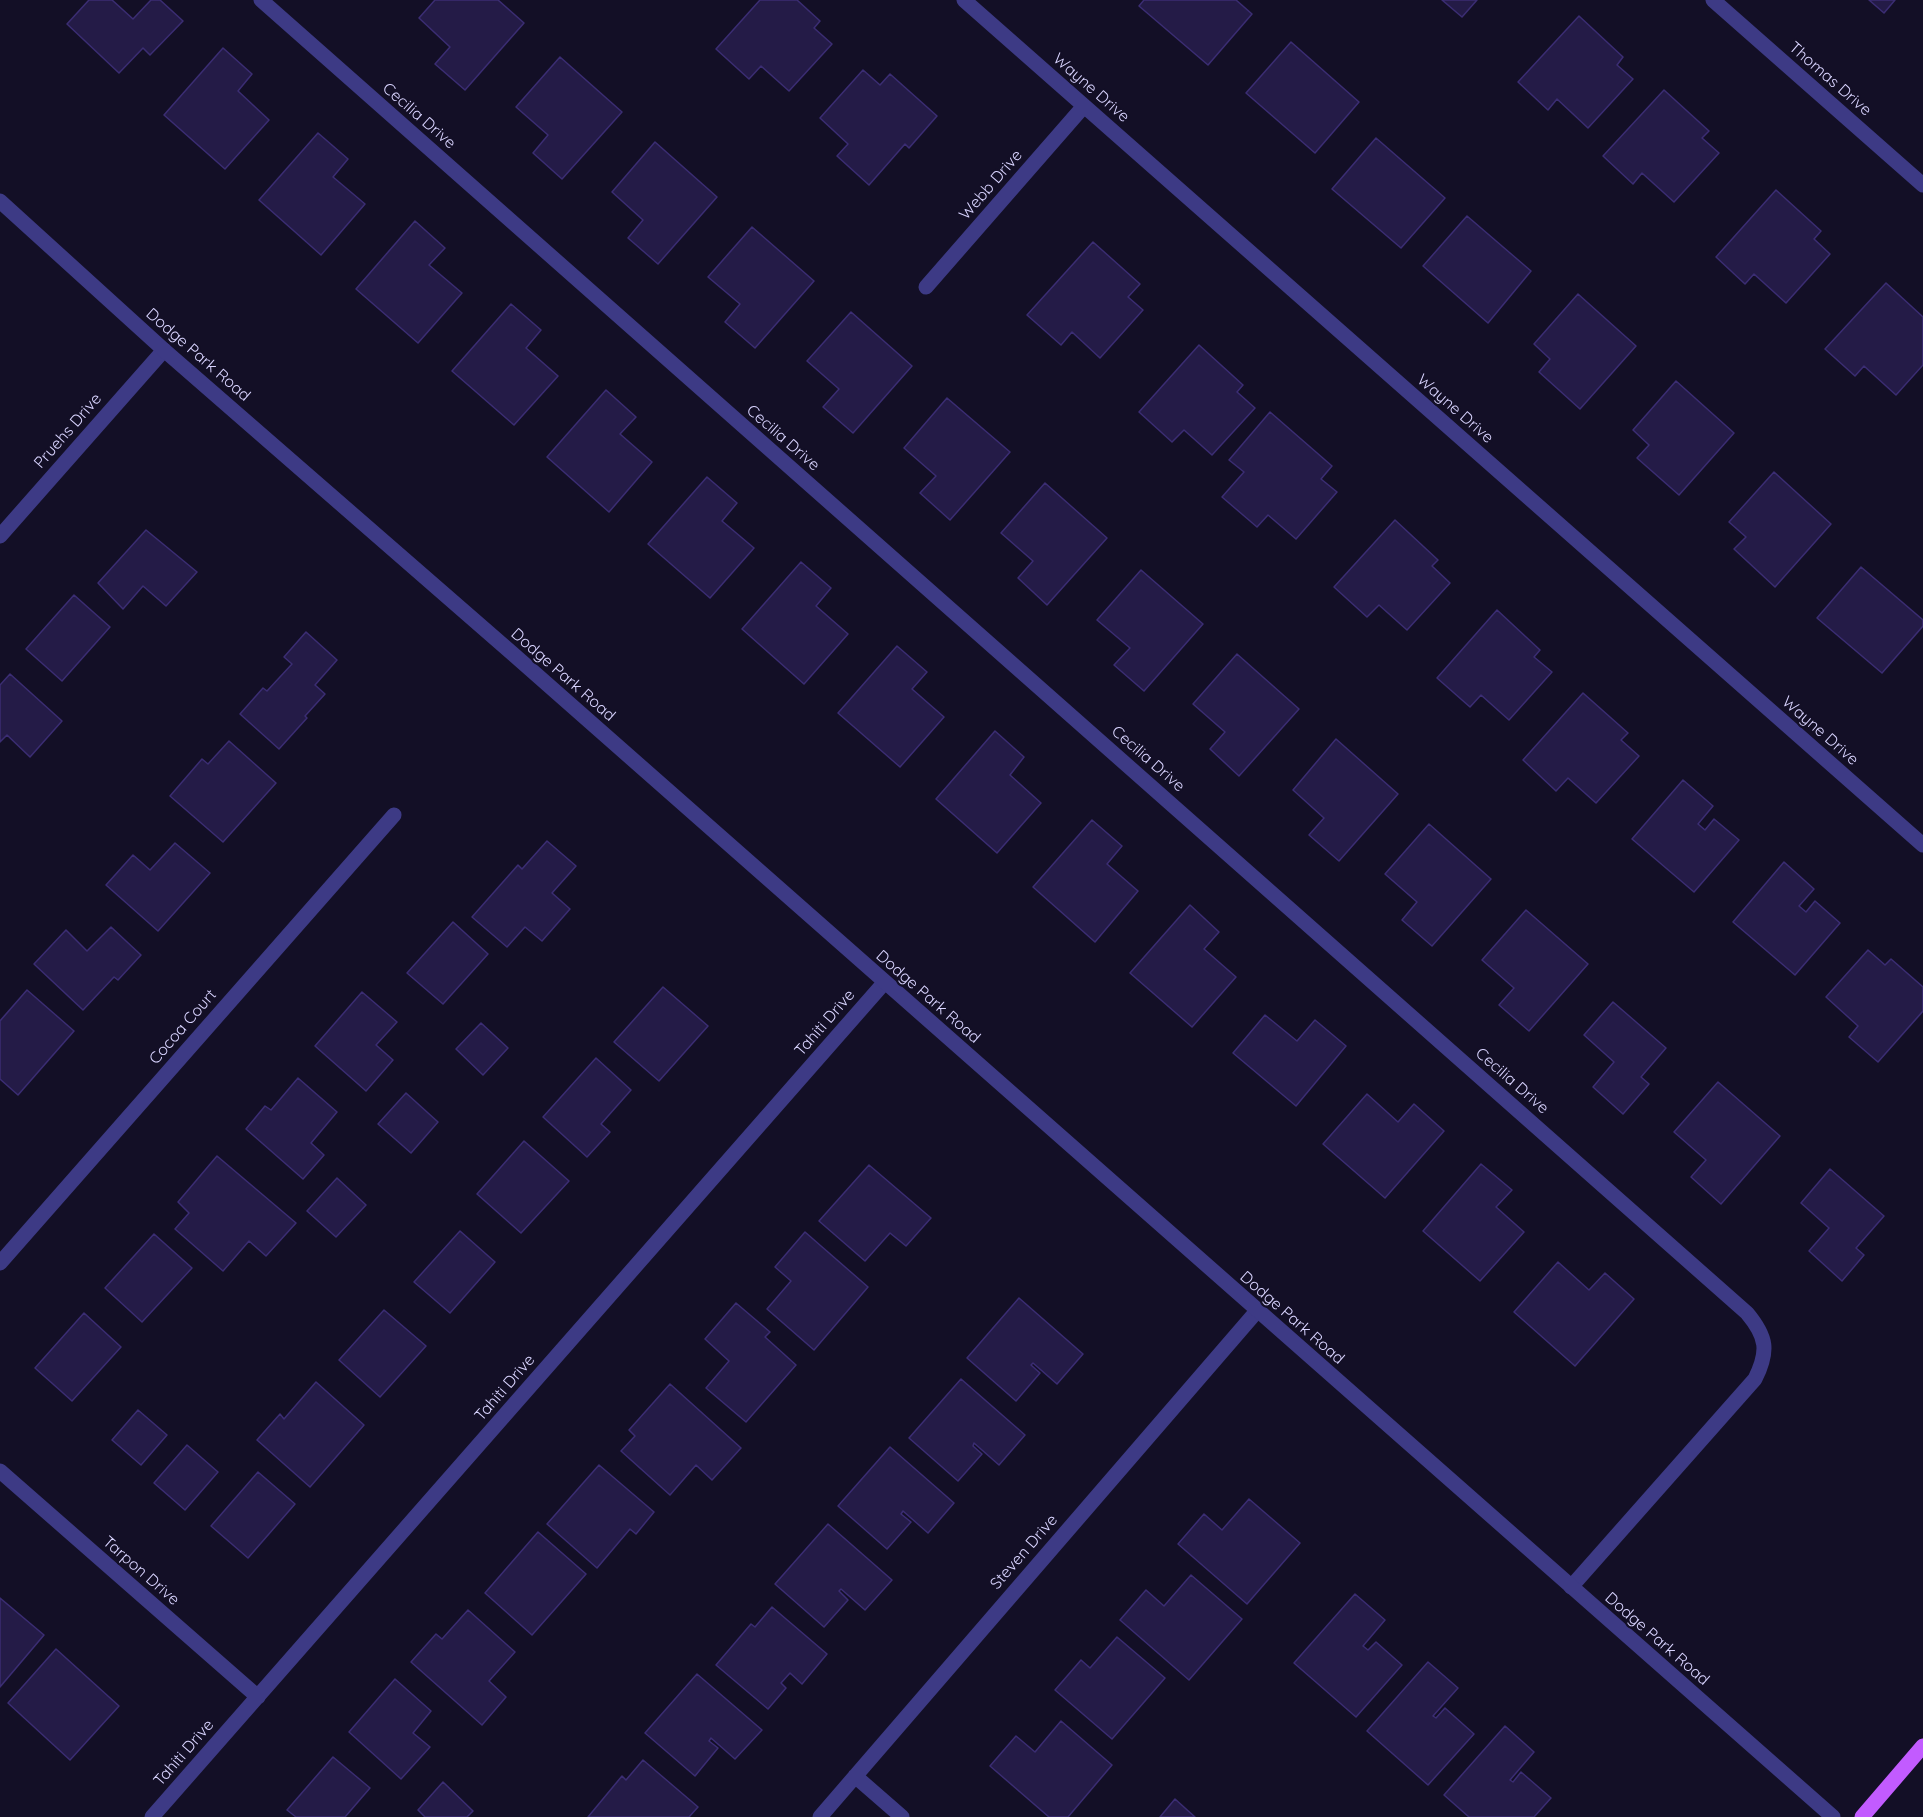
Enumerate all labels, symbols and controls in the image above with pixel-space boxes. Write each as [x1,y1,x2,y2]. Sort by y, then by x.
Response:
street label: Thomas Drive [1785,38,1875,120]
street label: Wayne Drive [1049,50,1133,126]
street label: Cecilia Drive [378,79,460,153]
street label: Webb Drive [955,146,1027,224]
street label: Dodge Park Road [142,304,254,406]
street label: Wayne Drive [1413,371,1497,447]
street label: Pruehs Drive [30,389,106,473]
street label: Cecilia Drive [742,401,824,475]
street label: Dodge Park Road [507,624,619,726]
street label: Wayne Drive [1778,693,1862,769]
street label: Cecilia Drive [1107,722,1189,796]
street label: Dodge Park Road [872,946,984,1048]
street label: Cocoa Court [145,986,221,1068]
street label: Tahiti Drive [791,986,859,1060]
street label: Cecilia Drive [1471,1044,1553,1118]
street label: Dodge Park Road [1236,1267,1348,1369]
street label: Tahiti Drive [471,1351,539,1425]
street label: Steven Drive [986,1511,1062,1593]
street label: Tarpon Drive [99,1532,183,1610]
street label: Dodge Park Road [1601,1588,1713,1690]
street label: Tahiti Drive [150,1716,218,1790]

